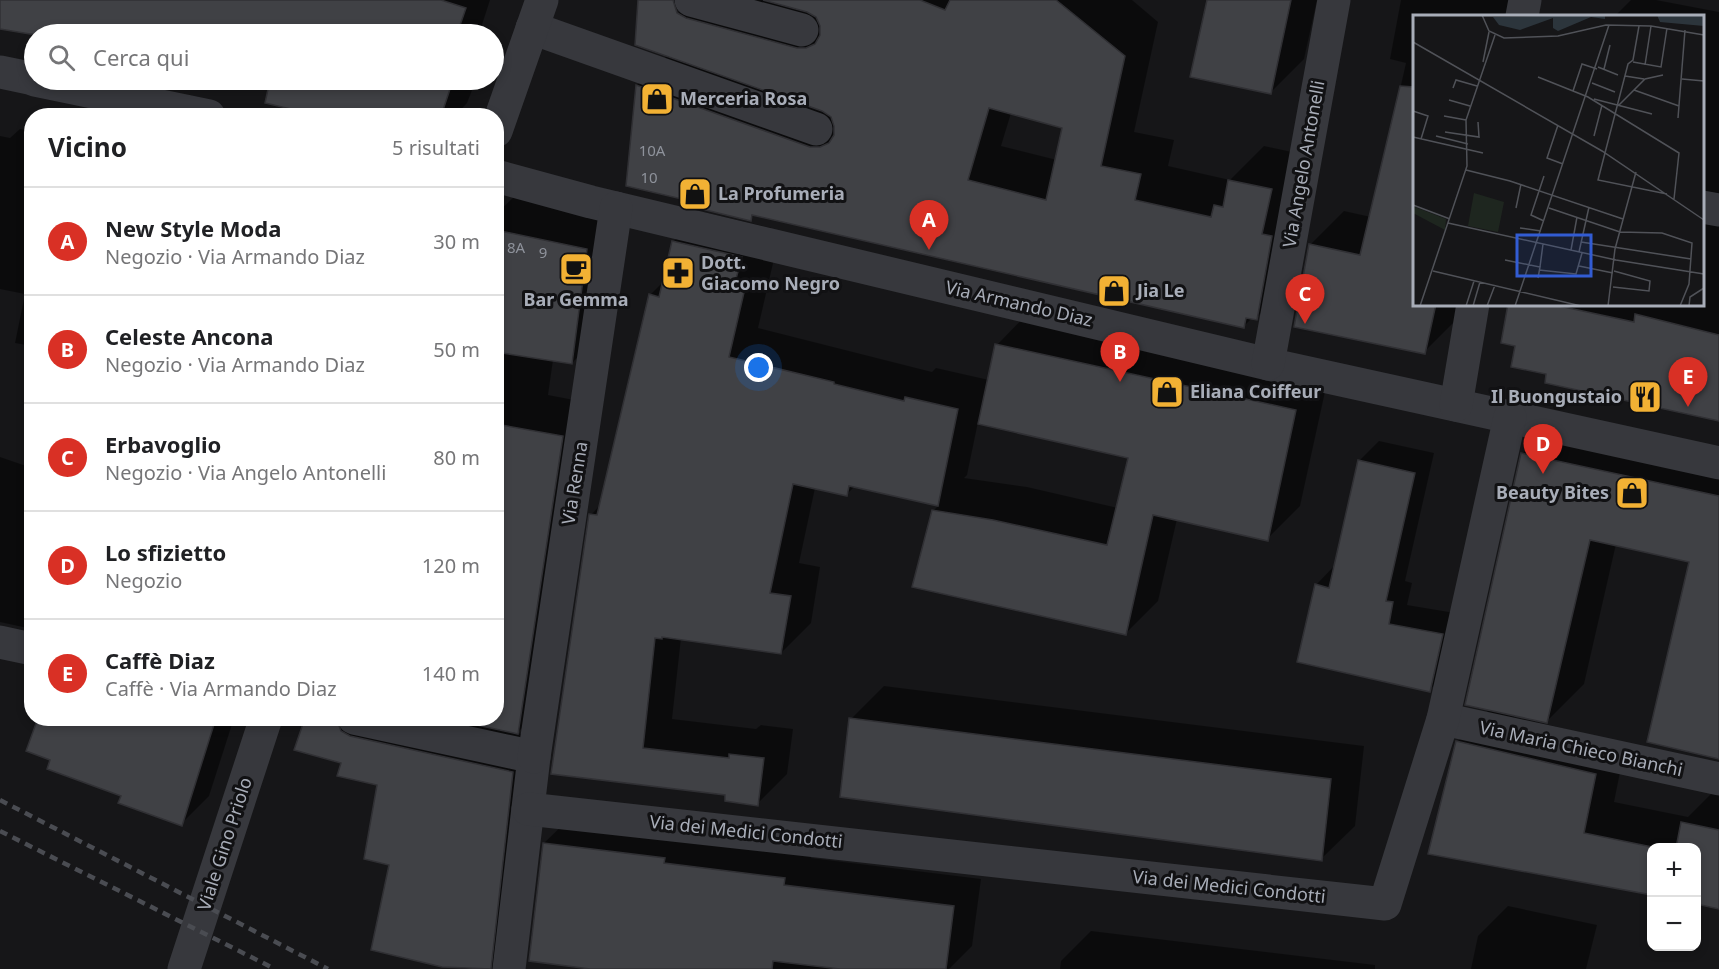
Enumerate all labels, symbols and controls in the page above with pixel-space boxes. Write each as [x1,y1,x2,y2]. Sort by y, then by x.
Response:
inset map [1413,15,1704,306]
search box [24,24,504,90]
icon: search [45,41,78,74]
text: Cerca qui [93,42,189,72]
street label: Via Angelo Antonelli [1276,78,1330,249]
shop icon: Merceria Rosa [639,81,675,117]
place label: Merceria Rosa [680,86,807,110]
text: Vicino [48,129,127,165]
text: 5 risultati [392,134,480,161]
house number: 10A [639,140,666,160]
house number: 10 [640,167,658,187]
shop icon: La Profumeria [677,176,713,212]
place label: La Profumeria [718,181,845,205]
pin: A [910,200,948,250]
text: New Style Moda [105,213,281,243]
text: A [61,228,74,255]
text: 30 m [433,228,480,255]
house number: 8A [507,237,525,257]
house number: 9 [539,242,547,262]
text: Negozio · Via Armando Diaz [105,243,365,270]
place label: Dott. Giacomo Negro [701,250,840,295]
cafe icon: Bar Gemma [558,251,594,287]
pharmacy icon: Dott. Giacomo Negro [660,255,696,291]
shop icon: Jia Le [1096,273,1132,309]
street label: Via Armando Diaz [943,274,1095,332]
pin: C [1286,274,1324,324]
place label: Jia Le [1135,278,1185,302]
place label: Bar Gemma [523,287,629,311]
text: Celeste Ancona [105,321,274,351]
pin: B [1100,332,1140,382]
text: B [61,336,74,363]
text: 50 m [433,336,480,363]
text: Negozio · Via Armando Diaz [105,351,365,378]
your location [744,353,773,382]
pin: E [1668,358,1708,407]
shop icon: Eliana Coiffeur [1149,374,1185,410]
place label: Eliana Coiffeur [1190,379,1321,403]
restaurant icon: Il Buongustaio [1627,379,1663,415]
place label: Il Buongustaio [1491,384,1622,408]
pin: D [1524,424,1562,474]
text: Erbavoglio [105,429,221,459]
street label: Via Renna [556,440,592,526]
text: C [61,444,74,471]
text: 80 m [433,444,480,471]
text: Negozio · Via Angelo Antonelli [105,459,386,486]
shop icon: Beauty Bites [1614,475,1650,511]
place label: Beauty Bites [1496,480,1609,504]
text: Lo sfizietto [105,537,226,567]
text: D [60,552,75,579]
text: 120 m [422,552,480,579]
text: Negozio [105,567,182,594]
text: Caffè Diaz [105,645,215,675]
text: E [62,660,73,687]
text: 140 m [422,660,480,687]
text: Caffè · Via Armando Diaz [105,675,337,702]
street label: Via Maria Chieco Bianchi [1477,715,1685,781]
street label: Viale Gino Priolo [191,774,257,913]
street label: Via dei Medici Condotti [648,809,844,853]
map controls [1647,843,1701,951]
button: + [1647,843,1701,897]
street label: Via dei Medici Condotti [1131,864,1327,908]
button: − [1647,897,1701,951]

